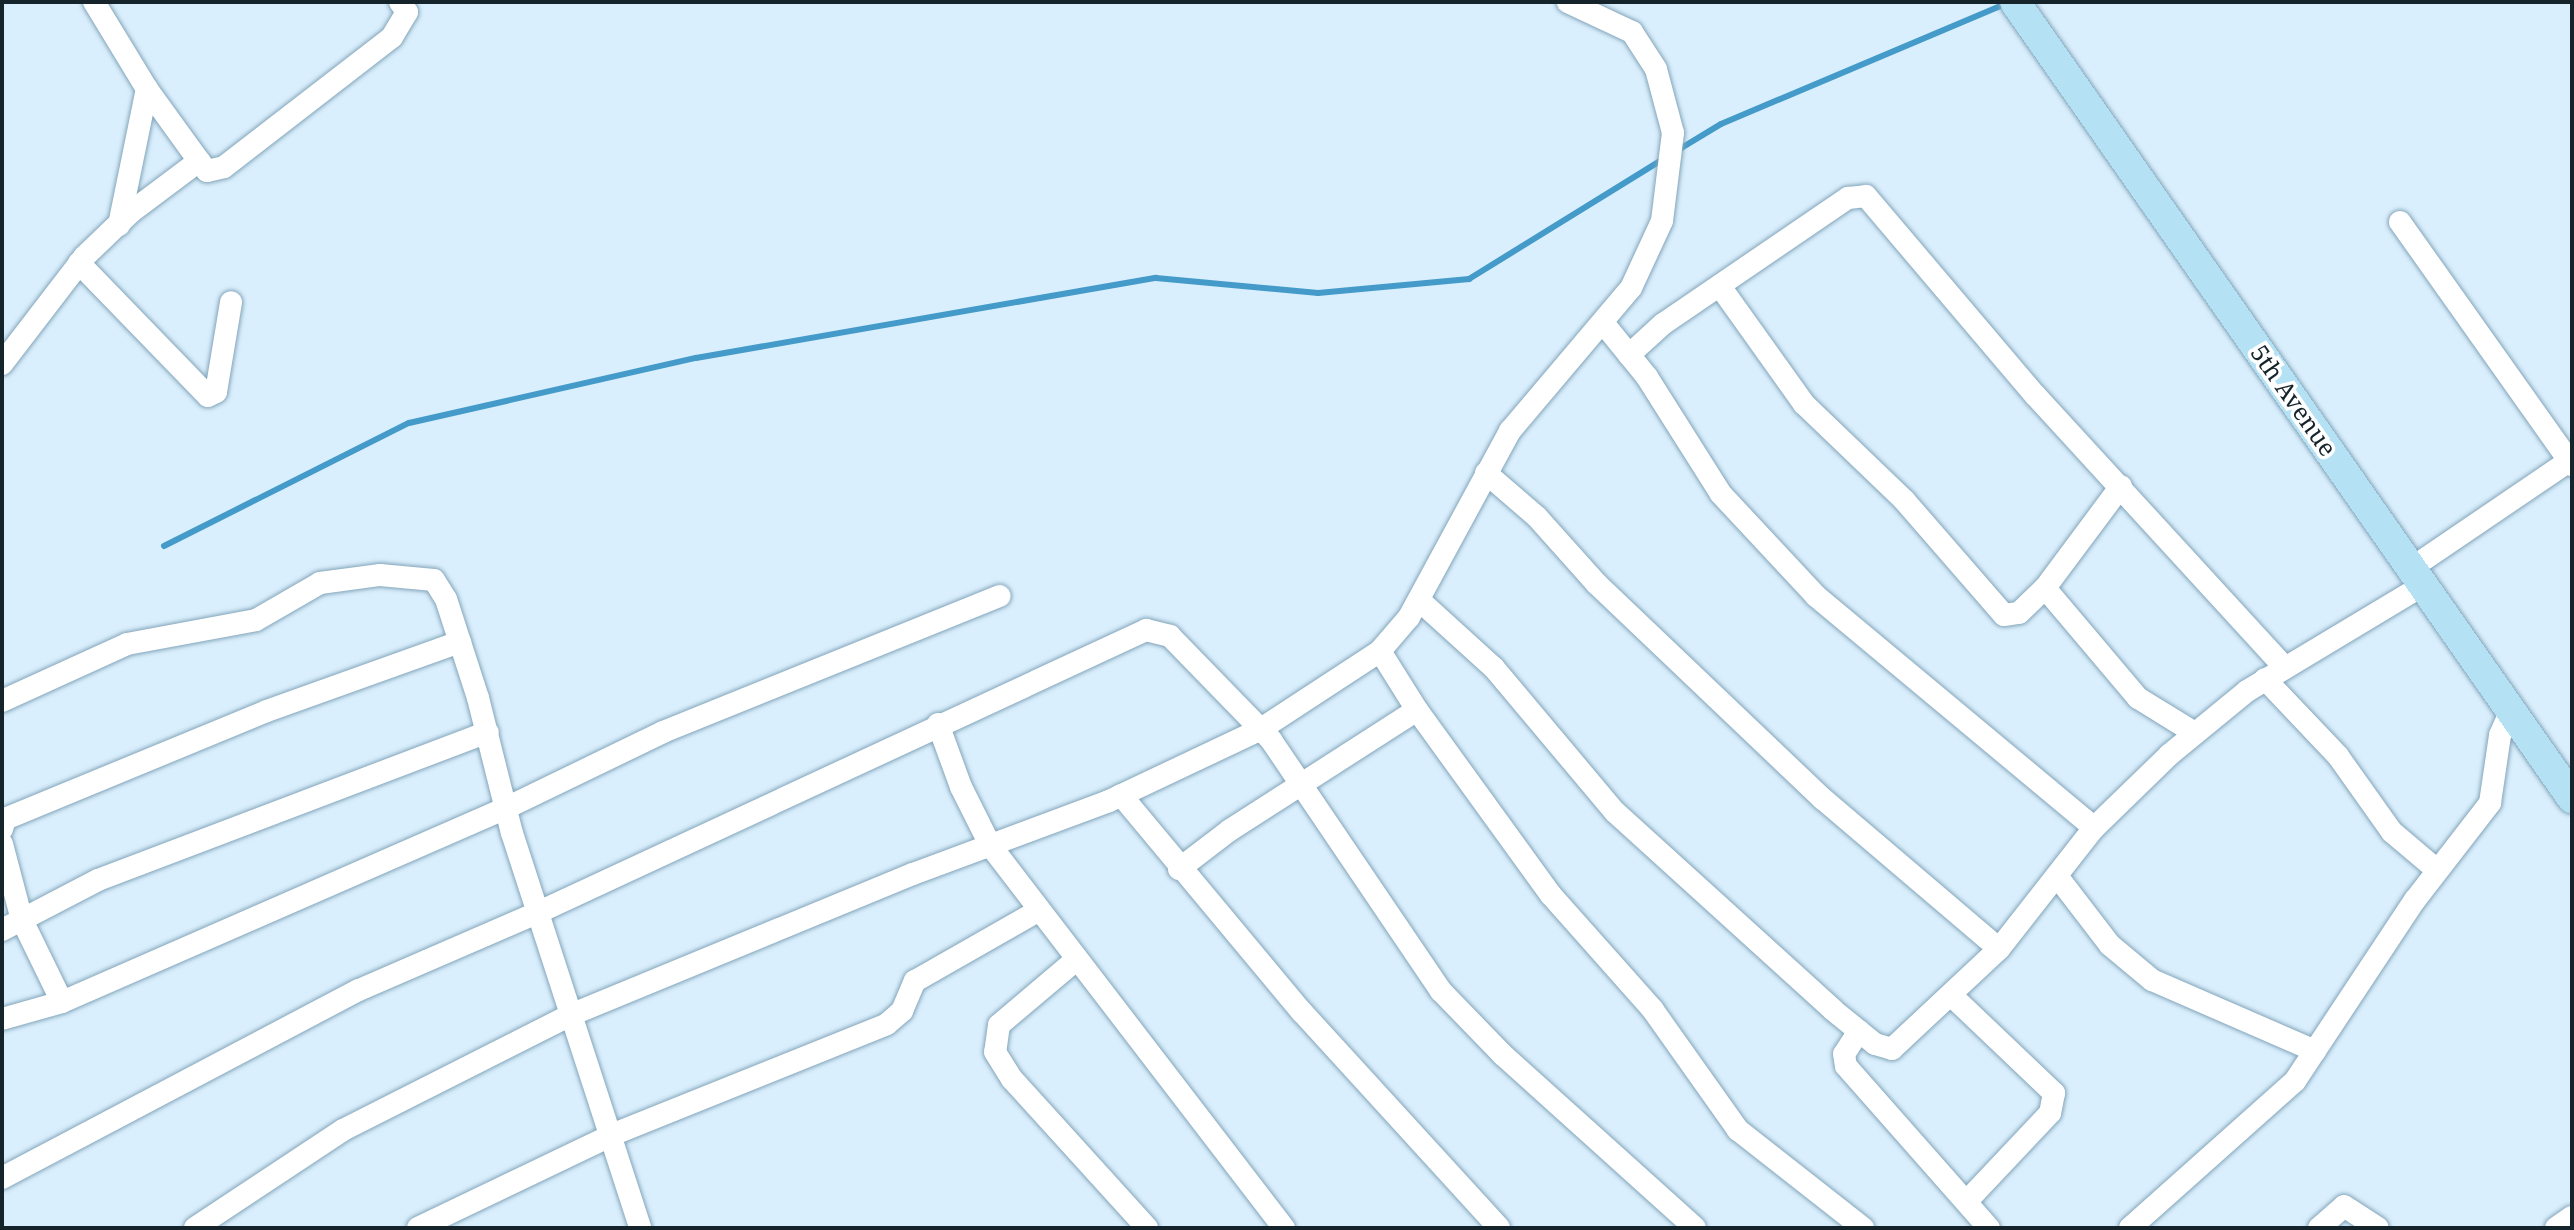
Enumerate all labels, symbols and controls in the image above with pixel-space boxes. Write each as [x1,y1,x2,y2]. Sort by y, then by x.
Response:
street label: 5th Avenue [2245,339,2343,461]

